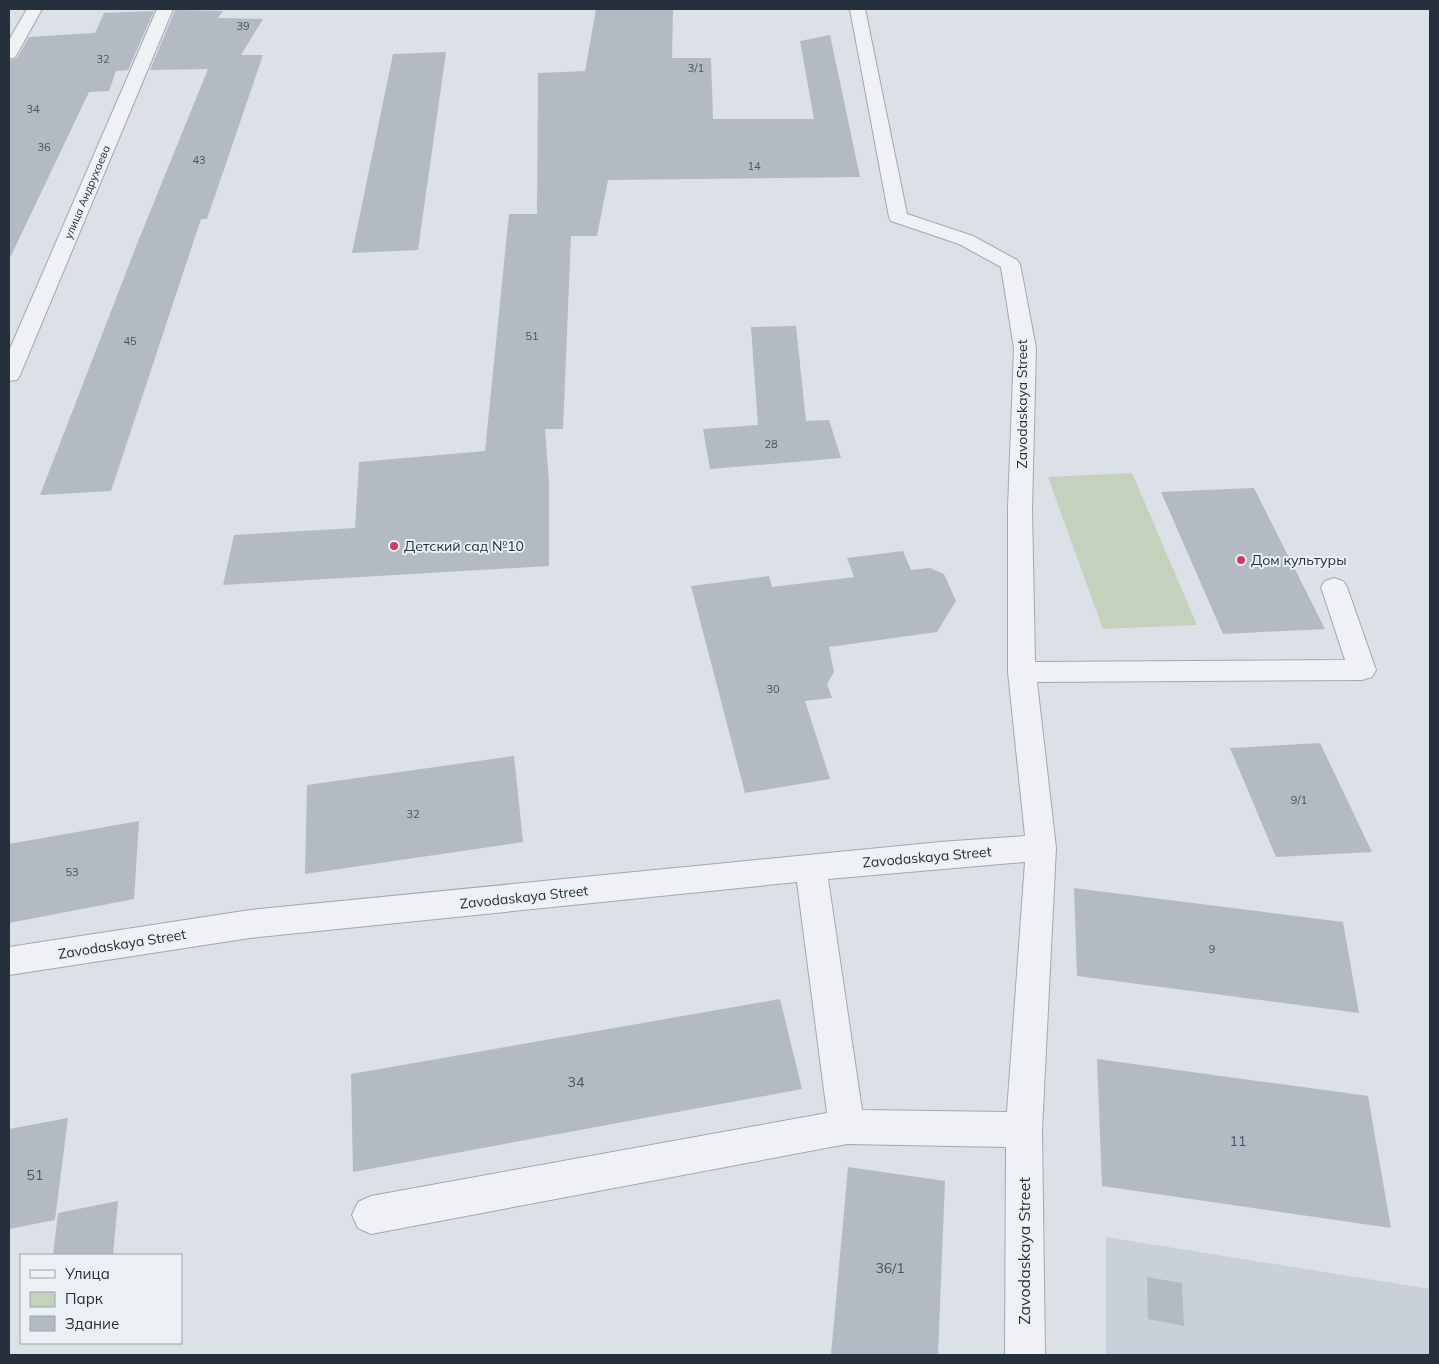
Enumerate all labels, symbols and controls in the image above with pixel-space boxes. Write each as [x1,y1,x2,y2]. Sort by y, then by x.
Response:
house number: 39 [236,19,250,33]
house number: 32 [96,52,110,66]
house number: 3/1 [688,61,704,75]
house number: 34 [26,102,40,116]
house number: 36 [37,140,51,154]
street label: улица Андрухаева [61,143,113,241]
house number: 43 [192,153,206,167]
house number: 14 [747,159,761,173]
house number: 51 [525,329,539,343]
house number: 45 [123,334,137,348]
street label: Zavodaskaya Street [1013,339,1031,469]
house number: 28 [764,437,778,451]
place label: Детский сад №10 [404,537,524,555]
marker: Детский сад №10 [388,540,400,552]
place label: Дом культуры [1251,551,1347,569]
marker: Дом культуры [1235,554,1247,566]
house number: 30 [766,682,780,696]
house number: 9/1 [1291,793,1307,807]
house number: 32 [406,807,420,821]
street label: Zavodaskaya Street [862,842,992,872]
house number: 53 [65,865,79,879]
street label: Zavodaskaya Street [459,881,589,913]
street label: Zavodaskaya Street [57,925,187,963]
house number: 9 [1209,942,1215,956]
house number: 34 [568,1073,585,1091]
house number: 11 [1230,1132,1246,1150]
house number: 51 [27,1166,43,1184]
street label: Zavodaskaya Street [1014,1177,1034,1325]
legend [20,1254,182,1344]
house number: 36/1 [875,1259,905,1277]
text: Улица [64,1264,110,1283]
text: Парк [65,1289,104,1308]
text: Здание [65,1314,119,1333]

